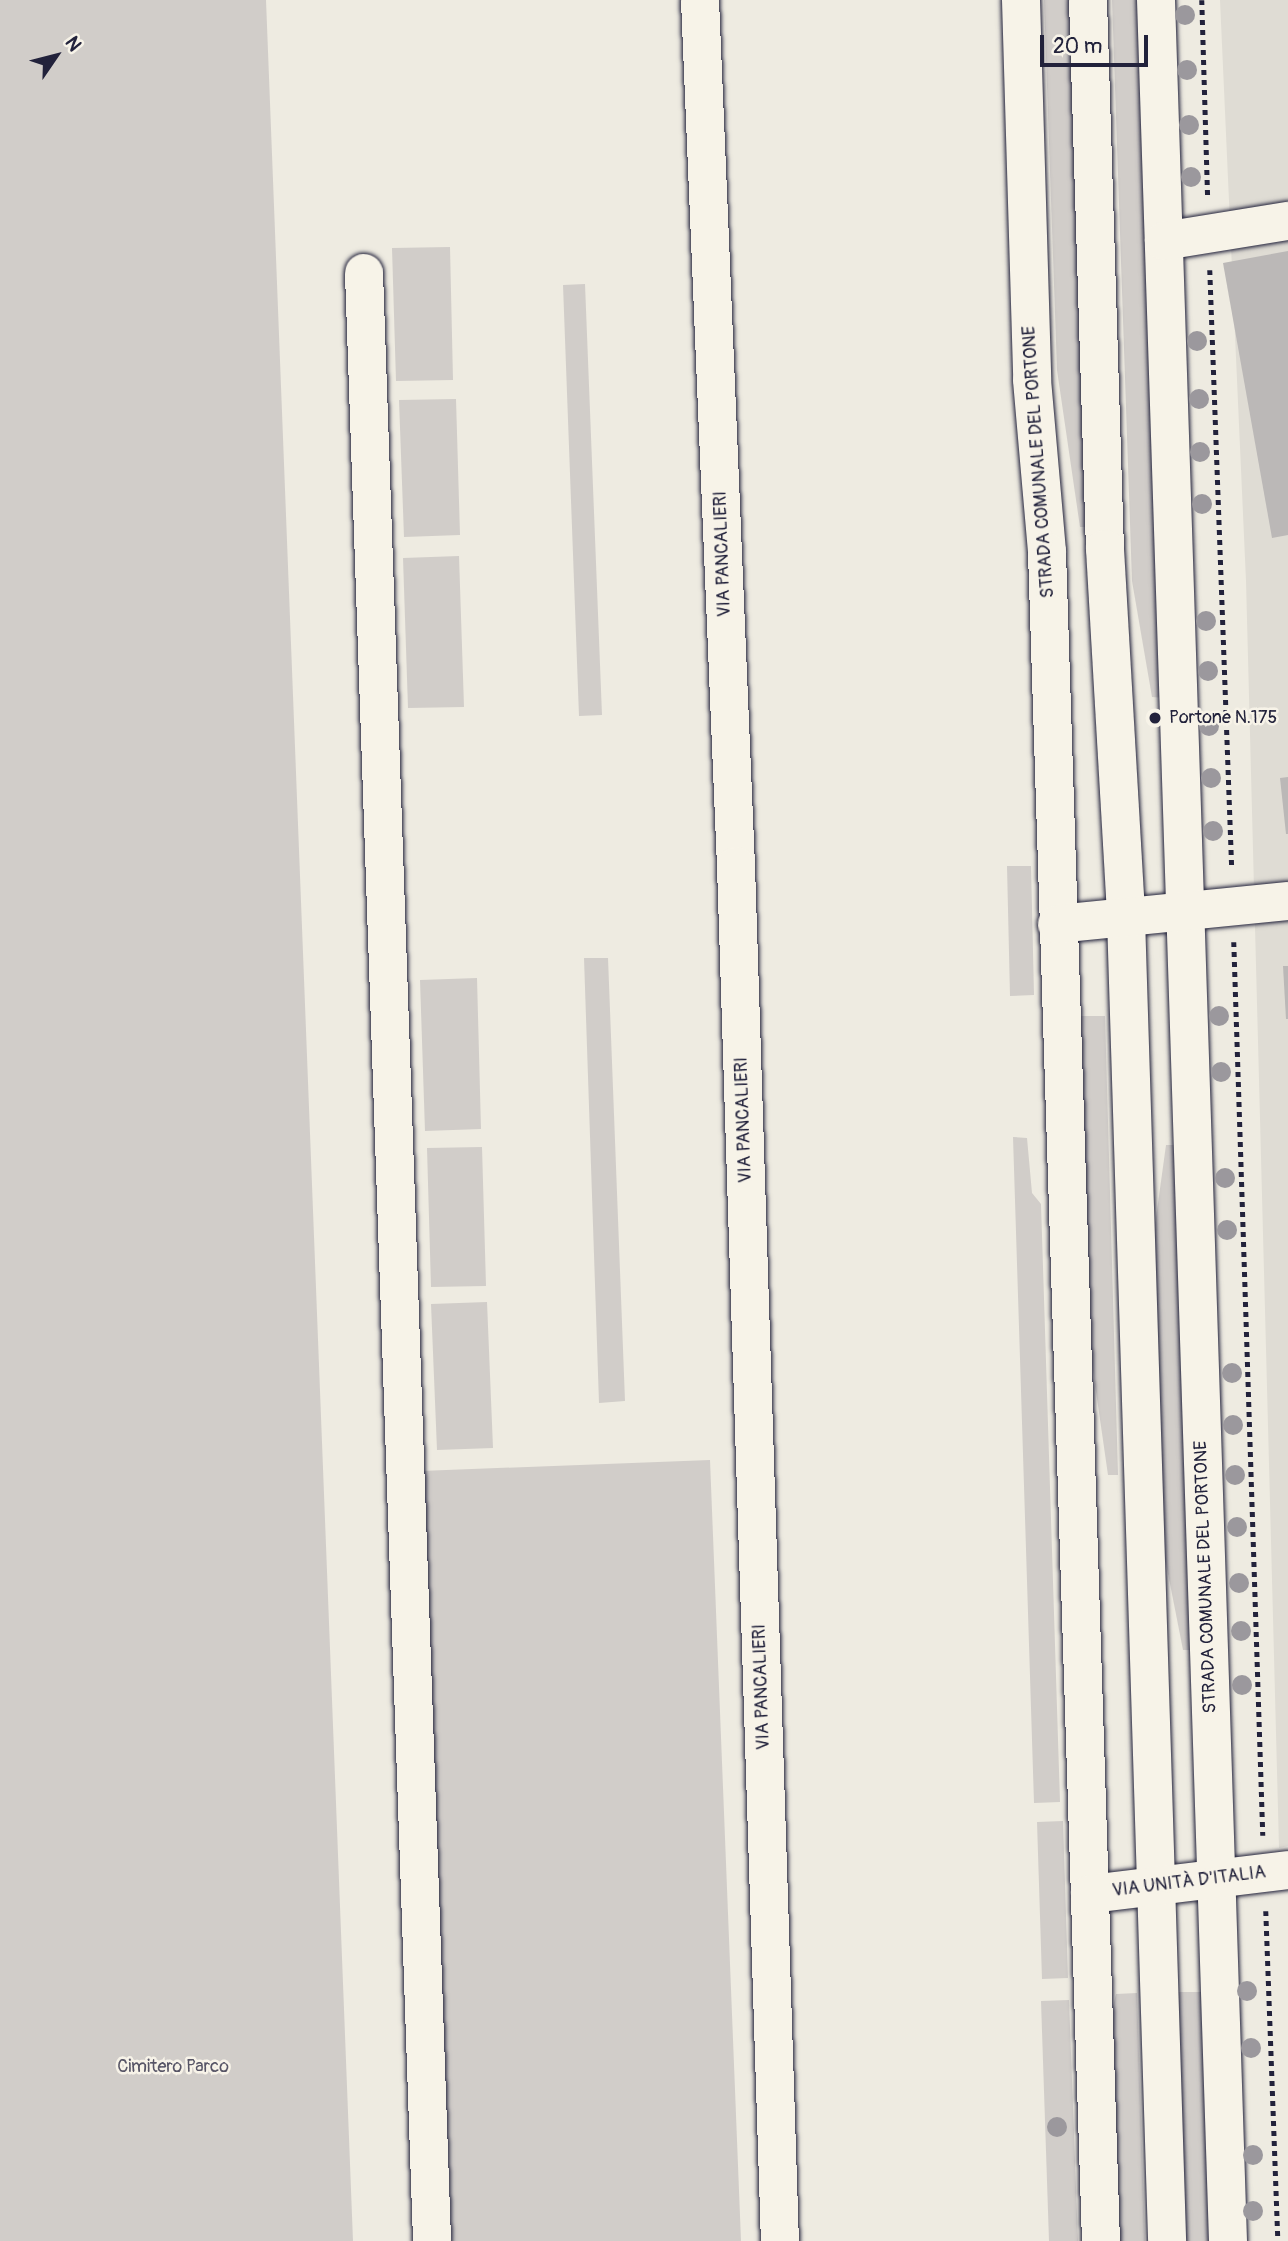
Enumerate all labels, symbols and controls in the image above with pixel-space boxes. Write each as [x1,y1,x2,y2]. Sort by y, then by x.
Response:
north arrow [21,21,91,91]
scale bar [1043,21,1152,65]
text: N [60,32,87,56]
text: 20 m [1053,33,1102,60]
street label: STRADA COMUNALE DEL PORTONE [1019,325,1059,599]
street label: VIA PANCALIERI [710,491,736,617]
place label: Portone N.175 [1169,707,1277,729]
marker: Portone N.175 [1147,710,1163,726]
street label: VIA PANCALIERI [731,1057,757,1183]
street label: STRADA COMUNALE DEL PORTONE [1190,1440,1222,1714]
street label: VIA PANCALIERI [749,1624,775,1750]
street label: VIA UNITÀ D'ITALIA [1111,1862,1267,1902]
park label: Cimitero Parco [117,2056,229,2078]

